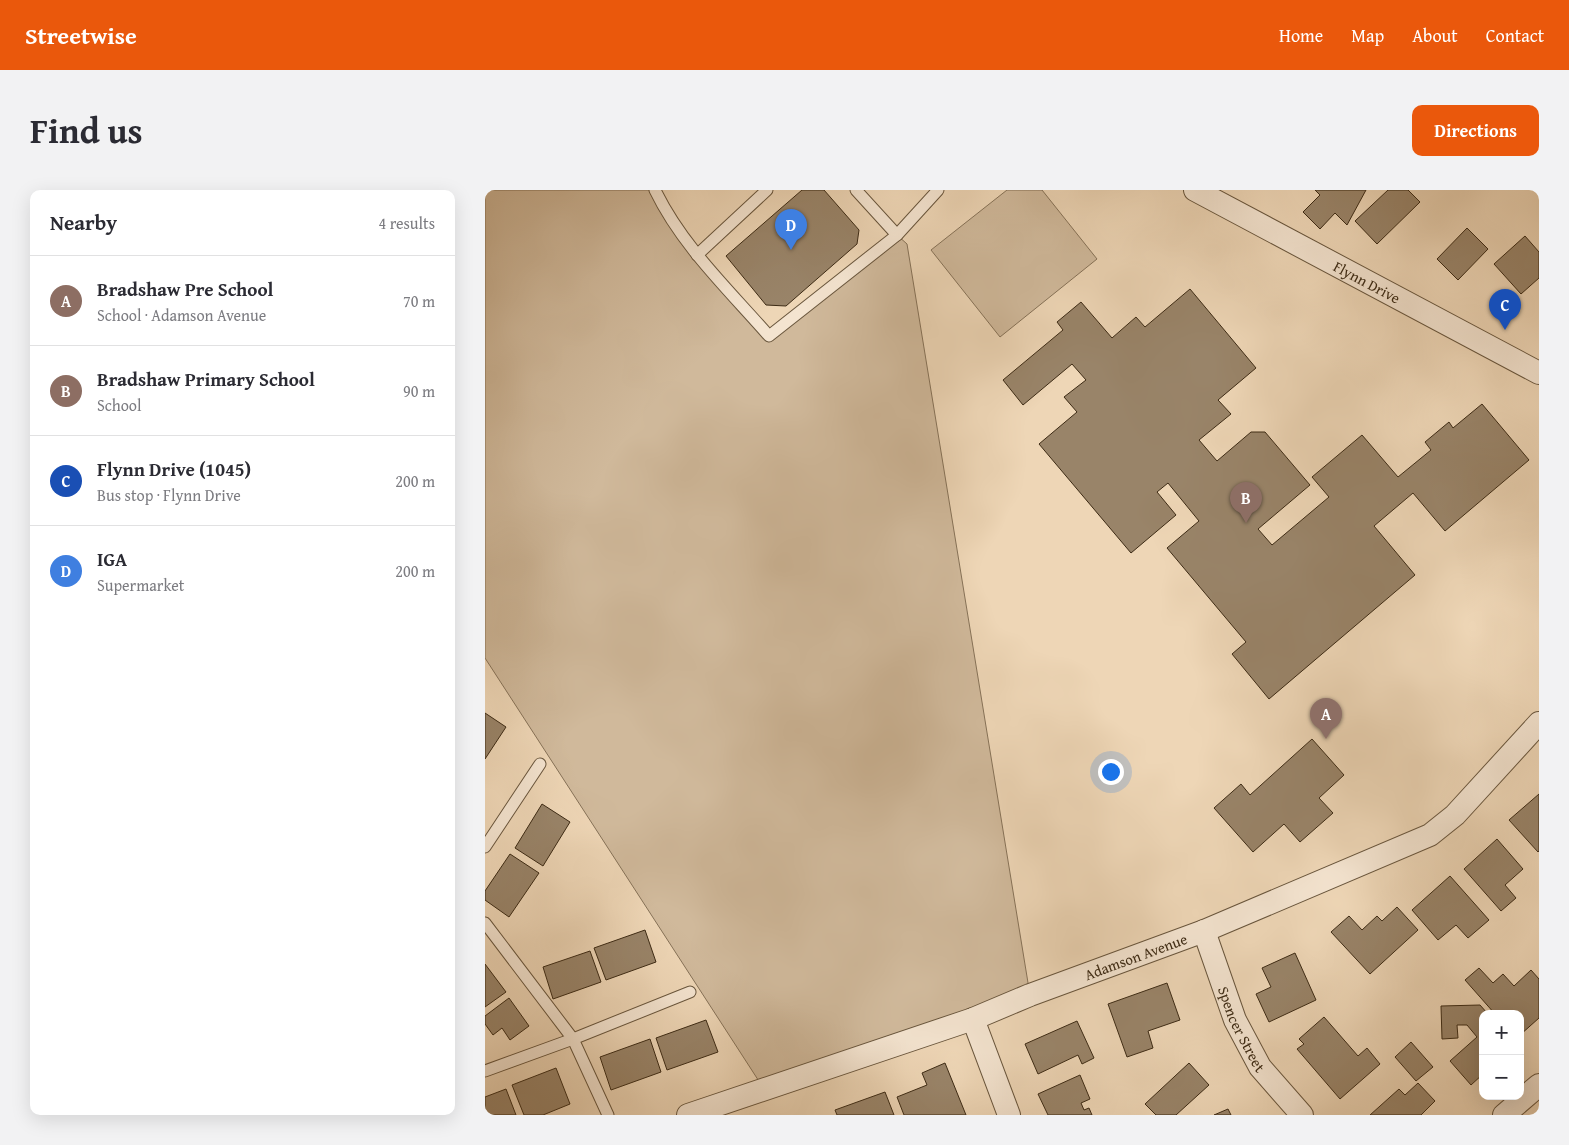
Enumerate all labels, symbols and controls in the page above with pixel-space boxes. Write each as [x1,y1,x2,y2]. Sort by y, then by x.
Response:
text: Streetwise [25,18,137,53]
text: Home [1279,22,1323,49]
text: Map [1351,22,1384,49]
text: About [1412,22,1458,49]
text: Contact [1486,22,1544,49]
text: Find us [30,105,143,156]
button: Directions [1412,105,1539,156]
text: Nearby [50,207,117,238]
pin: D [775,209,807,250]
text: 4 results [378,211,435,235]
street label: Flynn Drive [1330,255,1404,308]
text: Bradshaw Pre School [97,275,273,303]
text: A [61,289,71,313]
text: 70 m [403,289,435,313]
pin: C [1489,289,1521,330]
text: School · Adamson Avenue [97,303,266,327]
text: Bradshaw Primary School [97,365,315,393]
text: B [61,379,71,403]
text: 90 m [403,379,435,403]
text: School [97,393,141,417]
text: Flynn Drive (1045) [97,455,251,483]
text: C [61,469,71,493]
text: 200 m [395,469,435,493]
pin: B [1230,482,1262,523]
text: Bus stop · Flynn Drive [97,483,241,507]
text: IGA [97,545,127,573]
text: D [61,559,71,583]
text: 200 m [395,559,435,583]
text: Supermarket [97,573,184,597]
pin: A [1310,698,1342,739]
your location [1098,759,1124,785]
street label: Adamson Avenue [1081,928,1190,985]
street label: Spencer Street [1213,983,1271,1077]
map controls [1479,1010,1524,1100]
button: + [1479,1010,1524,1055]
button: − [1479,1055,1524,1100]

